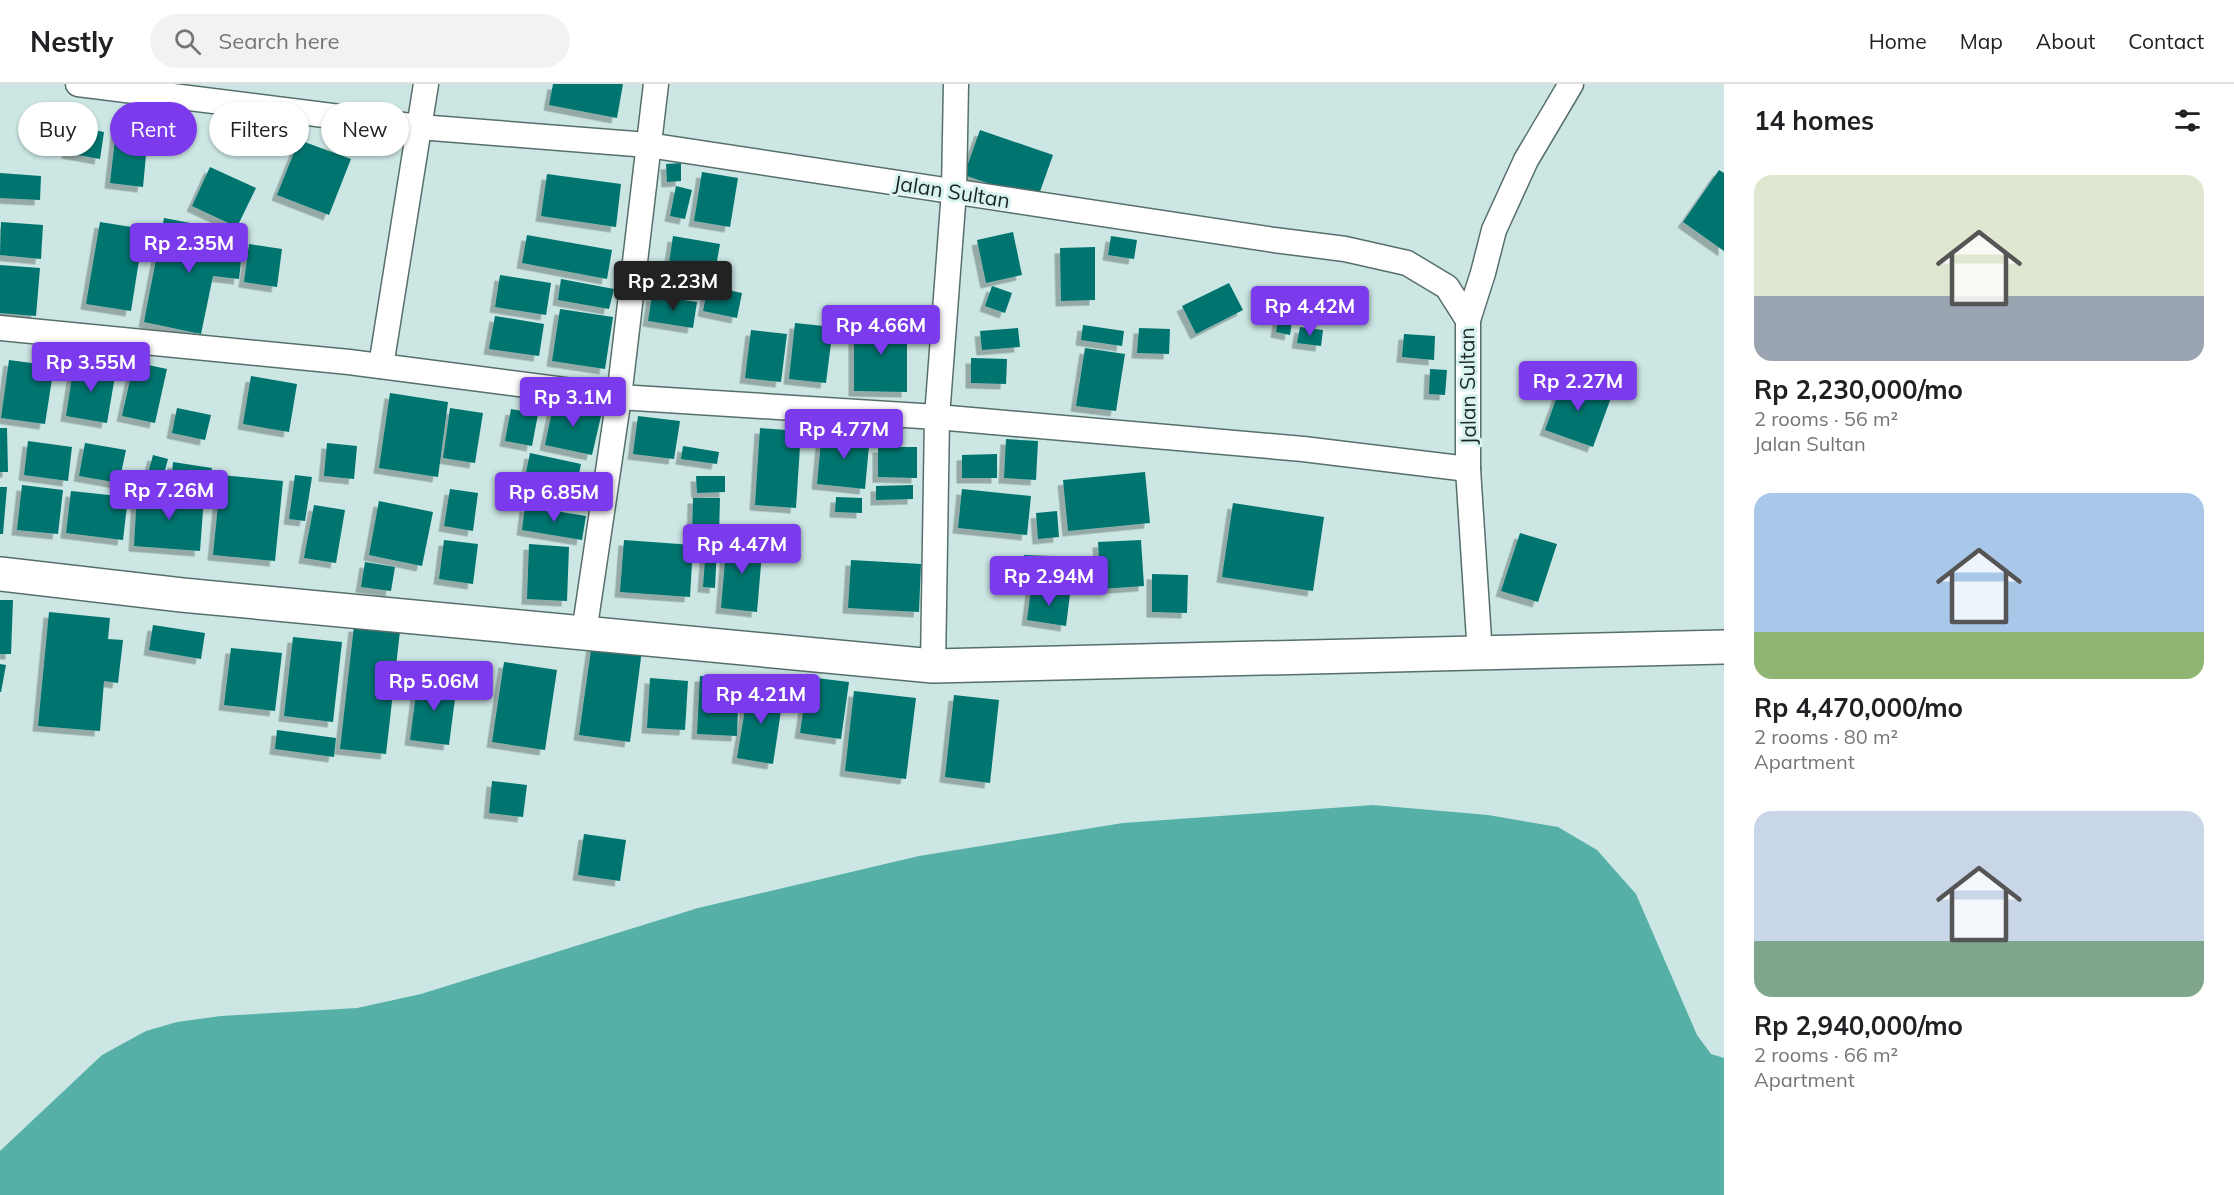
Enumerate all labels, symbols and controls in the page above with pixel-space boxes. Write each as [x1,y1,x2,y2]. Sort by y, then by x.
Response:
search box [150,14,570,68]
text: Nestly [30,24,114,59]
icon: search [171,25,204,58]
text: Search here [219,27,339,55]
text: Home [1869,28,1927,54]
text: Map [1960,28,2003,54]
text: About [2036,28,2095,54]
text: Contact [2128,28,2204,54]
chip: Buy [18,102,98,156]
chip: Rent [110,102,197,156]
chip: Filters [209,102,309,156]
chip: New [321,102,409,156]
text: 14 homes [1754,104,1874,137]
icon: filters [2171,104,2204,137]
street label: Jalan Sultan [892,169,1012,213]
icon: home [1925,214,2033,322]
pin: Rp 2.35M [127,223,251,274]
text: Rp 2.35M [144,230,234,255]
pin: Rp 2.23M [611,261,735,312]
text: Rp 2.23M [628,268,718,293]
pin: Rp 4.42M [1248,286,1372,337]
text: Rp 4.42M [1265,293,1355,318]
pin: Rp 4.66M [819,305,943,356]
text: Rp 4.66M [836,312,926,337]
street label: Jalan Sultan [1453,327,1481,445]
pin: Rp 3.55M [29,342,153,393]
text: Rp 3.55M [46,349,136,374]
pin: Rp 2.27M [1516,361,1640,412]
text: Rp 2.27M [1533,368,1623,393]
text: Rp 2,230,000/mo [1754,373,1963,406]
pin: Rp 3.1M [518,377,628,428]
text: Rp 3.1M [534,384,612,409]
text: 2 rooms · 56 m² [1754,406,1898,431]
pin: Rp 4.77M [782,409,906,460]
text: Rp 4.77M [799,416,889,441]
text: Jalan Sultan [1754,431,1866,456]
pin: Rp 7.26M [107,470,231,521]
pin: Rp 6.85M [492,472,616,523]
text: Rp 7.26M [124,477,214,502]
text: Rp 6.85M [509,479,599,504]
pin: Rp 4.47M [680,524,804,575]
text: Rp 4.47M [697,531,787,556]
icon: home [1925,532,2033,640]
pin: Rp 2.94M [987,556,1111,607]
text: Rp 2.94M [1004,563,1094,588]
pin: Rp 5.06M [372,661,496,712]
text: Rp 5.06M [389,668,479,693]
pin: Rp 4.21M [699,674,823,725]
text: Rp 4.21M [716,681,806,706]
text: Rp 4,470,000/mo [1754,691,1963,724]
text: 2 rooms · 80 m² [1754,724,1898,749]
text: Apartment [1754,749,1855,774]
icon: home [1925,850,2033,958]
text: Rp 2,940,000/mo [1754,1009,1963,1042]
text: 2 rooms · 66 m² [1754,1042,1898,1067]
text: Apartment [1754,1067,1855,1092]

